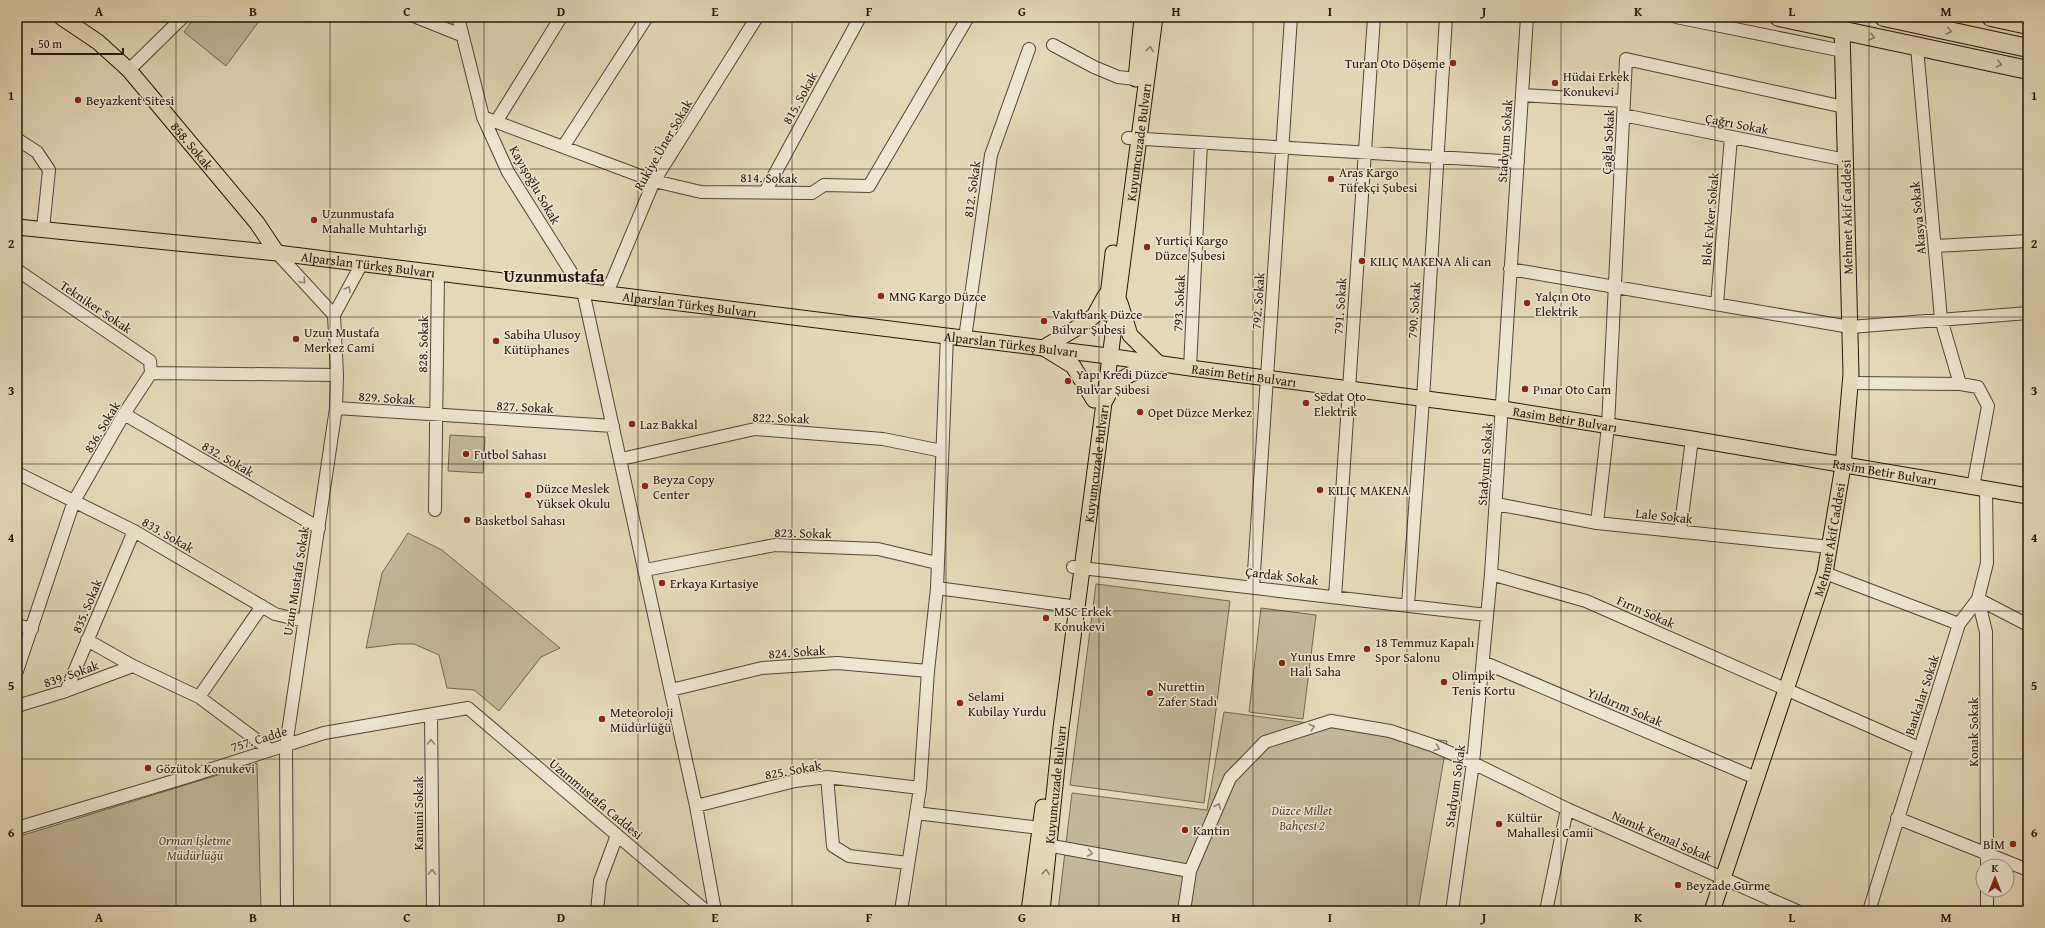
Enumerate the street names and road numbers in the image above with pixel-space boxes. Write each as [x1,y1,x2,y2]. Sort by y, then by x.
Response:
street label: 815. Sokak [778,68,822,128]
street label: Kuyumcuzade Bulvarı [1121,82,1156,202]
street label: Rukiye Üner Sokak [629,96,697,194]
street label: Stadyum Sokak [1493,98,1517,183]
street label: Çağla Sokak [1597,109,1619,175]
street label: Çağrı Sokak [1704,109,1771,139]
street label: 858. Sokak [167,118,218,174]
street label: Kayışoğlu Sokak [505,142,565,228]
street label: 812. Sokak [959,159,985,219]
street label: Mehmet Akif Caddesi [1836,159,1858,275]
street label: 814. Sokak [740,168,798,188]
street label: Blok Evker Sokak [1696,171,1724,266]
street label: Akasya Sokak [1905,180,1931,255]
street label: Alparslan Türkeş Bulvarı [300,247,436,282]
street label: 792. Sokak [1247,271,1269,330]
street label: 793. Sokak [1168,274,1190,332]
street label: Tekniker Sokak [56,276,136,338]
street label: 791. Sokak [1329,276,1351,335]
street label: 790. Sokak [1403,280,1425,339]
street label: Alparslan Türkeş Bulvarı [621,286,758,322]
street label: 828. Sokak [413,315,433,373]
street label: Alparslan Türkeş Bulvarı [943,326,1080,362]
street label: Rasim Betir Bulvarı [1191,359,1298,391]
street label: 829. Sokak [358,387,417,409]
street label: 827. Sokak [496,396,554,418]
street label: 836. Sokak [79,397,125,456]
street label: Rasim Betir Bulvarı [1511,401,1619,437]
street label: Kuyumcuzade Bulvarı [1079,403,1113,524]
street label: 822. Sokak [752,408,810,429]
street label: Stadyum Sokak [1473,421,1497,506]
street label: 832. Sokak [199,436,258,482]
street label: Rasim Betir Bulvarı [1831,454,1939,490]
street label: Mehmet Akif Caddesi [1808,481,1850,599]
street label: Lale Sokak [1634,504,1694,528]
street label: 833. Sokak [139,512,198,558]
street label: 823. Sokak [774,523,832,543]
street label: Uzun Mustafa Sokak [278,525,314,637]
street label: Çardak Sokak [1244,562,1320,590]
street label: 835. Sokak [67,576,107,636]
street label: Fırın Sokak [1614,591,1678,633]
street label: 824. Sokak [768,641,827,663]
street label: Bankalar Sokak [1900,652,1944,738]
street label: 839. Sokak [41,656,101,692]
street label: Yıldırım Sokak [1584,683,1666,732]
street label: Konak Sokak [1964,697,1983,767]
street label: 757. Cadde [228,721,290,757]
street label: Kuyumcuzade Bulvarı [1040,724,1071,845]
street label: Stadyum Sokak [1440,743,1470,829]
street label: Uzunmustafa Caddesi [545,754,647,844]
street label: 825. Sokak [763,756,823,784]
street label: Kanuni Sokak [409,775,428,850]
street label: Namık Kemal Sokak [1609,805,1715,867]

